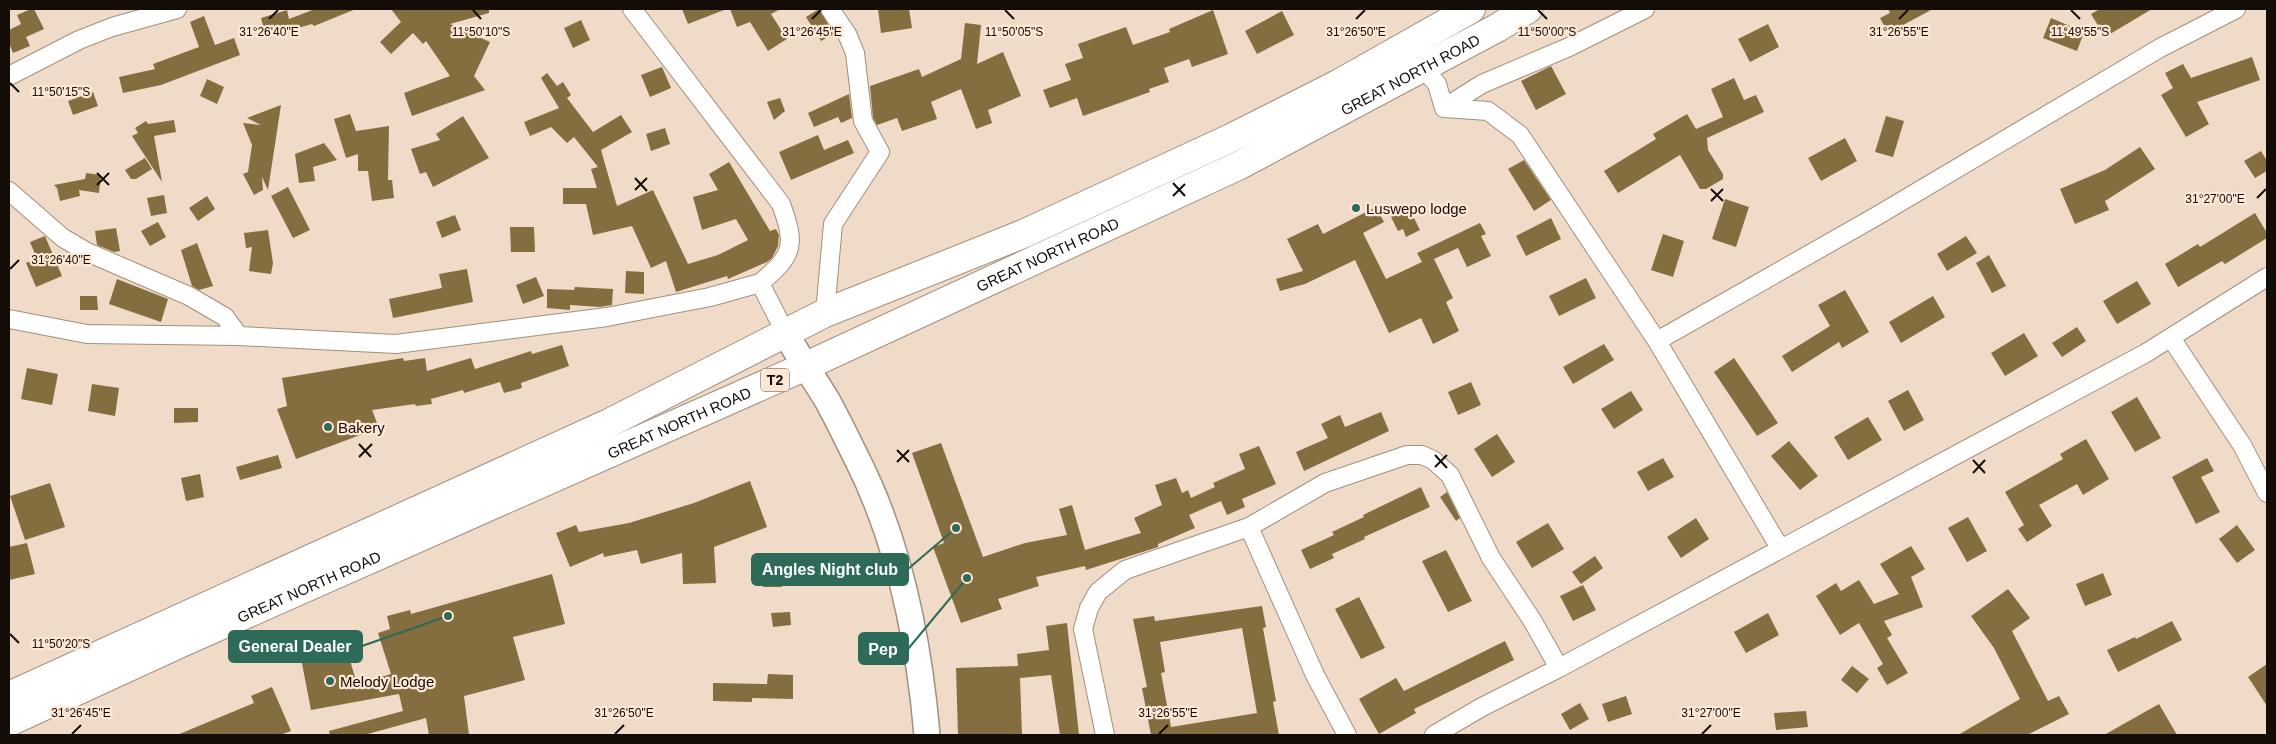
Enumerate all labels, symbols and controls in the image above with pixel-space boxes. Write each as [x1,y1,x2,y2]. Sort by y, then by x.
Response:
text: 31°26'40"E [239,25,299,39]
text: 11°50'10"S [452,25,510,39]
text: 31°26'45"E [782,25,842,39]
text: 11°50'05"S [985,25,1043,39]
text: 31°26'50"E [1326,25,1386,39]
text: 11°50'00"S [1518,25,1576,39]
text: 31°26'55"E [1869,25,1929,39]
text: 11°49'55"S [2051,25,2109,39]
street label: GREAT NORTH ROAD [1338,30,1483,118]
text: 11°50'15"S [32,85,90,99]
text: 31°27'00"E [2185,192,2245,206]
place label: Luswepo lodge [1366,200,1467,217]
marker: Luswepo lodge [1350,202,1362,214]
street label: GREAT NORTH ROAD [974,214,1122,295]
text: 31°26'40"E [31,253,91,267]
road number: T2 [761,368,789,392]
street label: GREAT NORTH ROAD [605,383,754,462]
place label: Bakery [338,419,385,436]
marker: Bakery [322,421,334,433]
street label: GREAT NORTH ROAD [234,547,383,626]
callout: Angles Night club [752,554,908,585]
text: Angles Night club [762,561,898,578]
callout: General Dealer [229,631,362,662]
callout: Pep [859,633,908,664]
text: 11°50'20"S [32,637,90,651]
text: General Dealer [239,638,351,655]
text: Pep [868,641,898,658]
place label: Melody Lodge [340,673,434,690]
marker: Melody Lodge [324,675,336,687]
text: 31°26'45"E [51,706,111,720]
text: 31°26'50"E [594,706,654,720]
text: 31°26'55"E [1138,706,1198,720]
text: 31°27'00"E [1681,706,1741,720]

